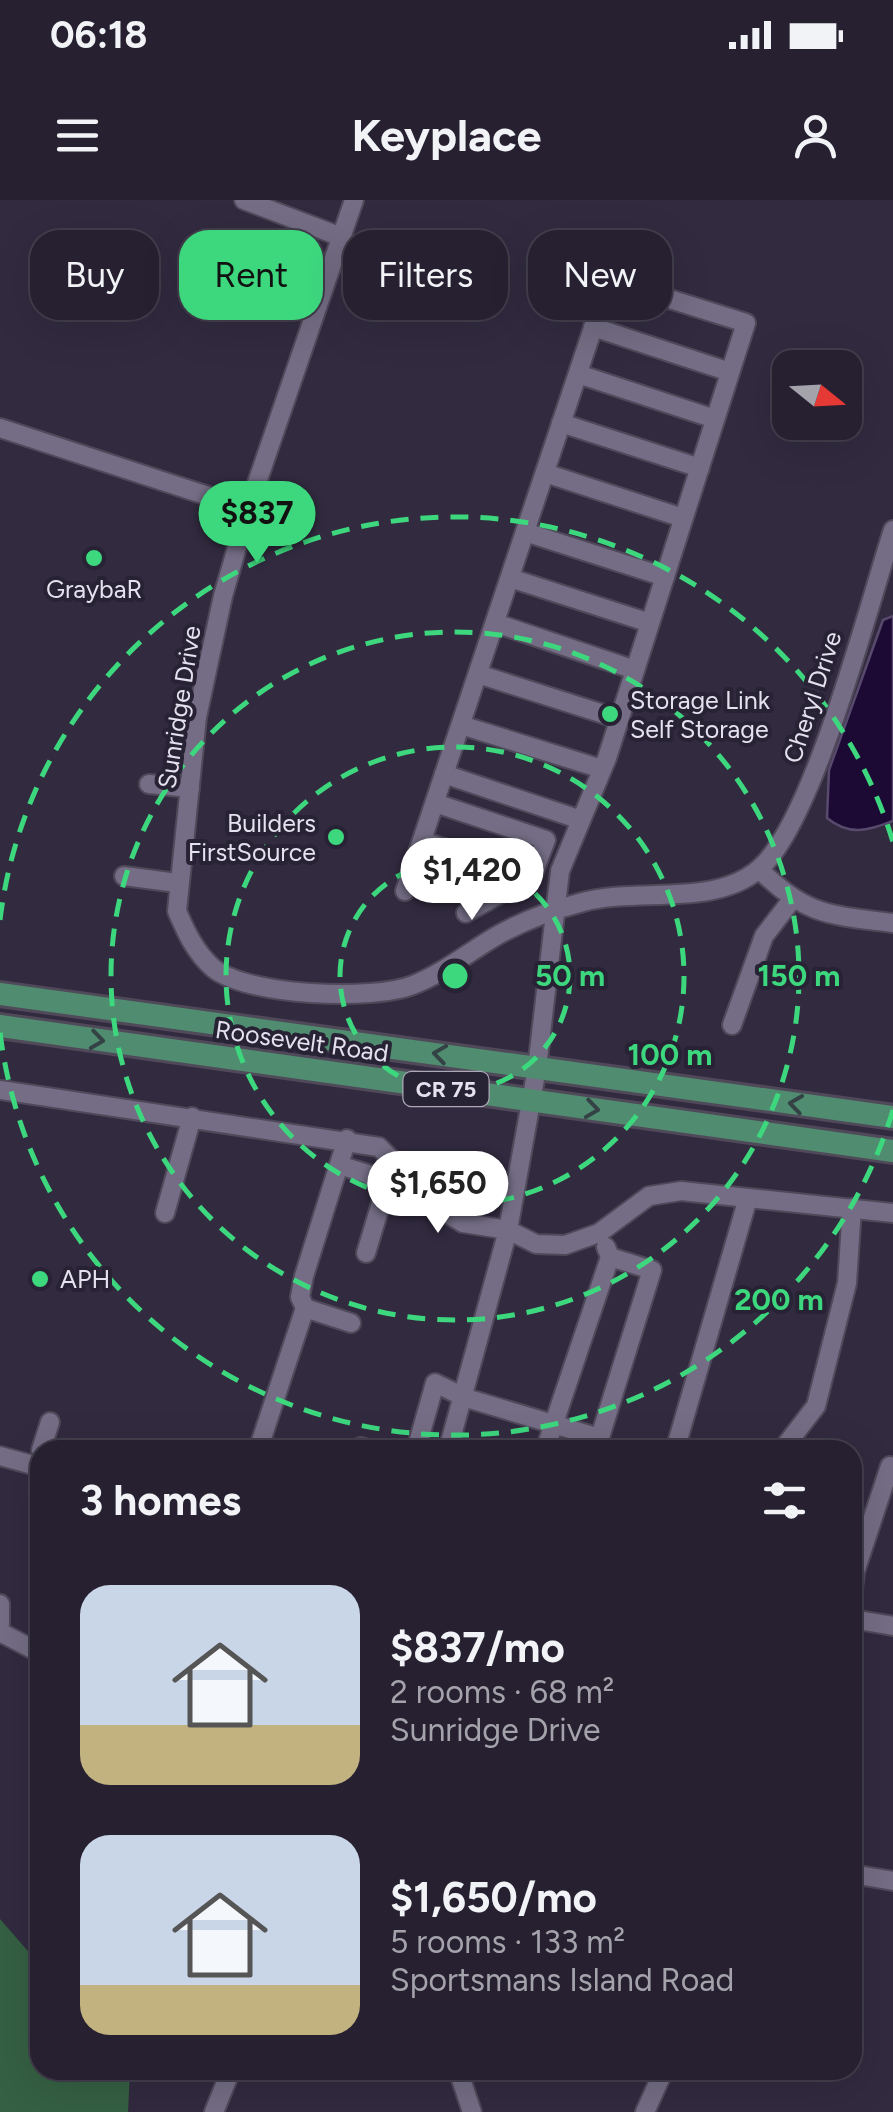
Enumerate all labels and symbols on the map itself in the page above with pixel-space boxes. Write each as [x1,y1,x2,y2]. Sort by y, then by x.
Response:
north arrow [772,350,862,440]
pin: $837 [198,481,316,566]
marker: GraybaR [83,547,105,569]
place label: GraybaR [46,574,142,604]
street label: Sunridge Drive [151,623,207,791]
street label: Cheryl Drive [777,627,847,767]
place label: Storage Link Self Storage [630,685,771,744]
marker: Storage Link Self Storage [599,703,621,725]
place label: Builders FirstSource [188,808,316,867]
marker: Builders FirstSource [325,826,347,848]
pin: $1,420 [391,838,553,923]
text: 50 m [535,957,605,994]
text: 150 m [758,957,840,994]
centre of rings [437,958,473,994]
street label: Roosevelt Road [213,1014,391,1068]
one-way arrow [88,1028,105,1049]
text: 100 m [628,1036,712,1073]
one-way arrow [432,1045,448,1066]
road number: CR 75 [404,1072,488,1106]
one-way arrow [788,1094,805,1115]
one-way arrow [583,1098,600,1119]
pin: $1,650 [357,1151,519,1236]
place label: APH [60,1264,110,1294]
marker: APH [29,1268,51,1290]
text: 200 m [734,1281,824,1318]

